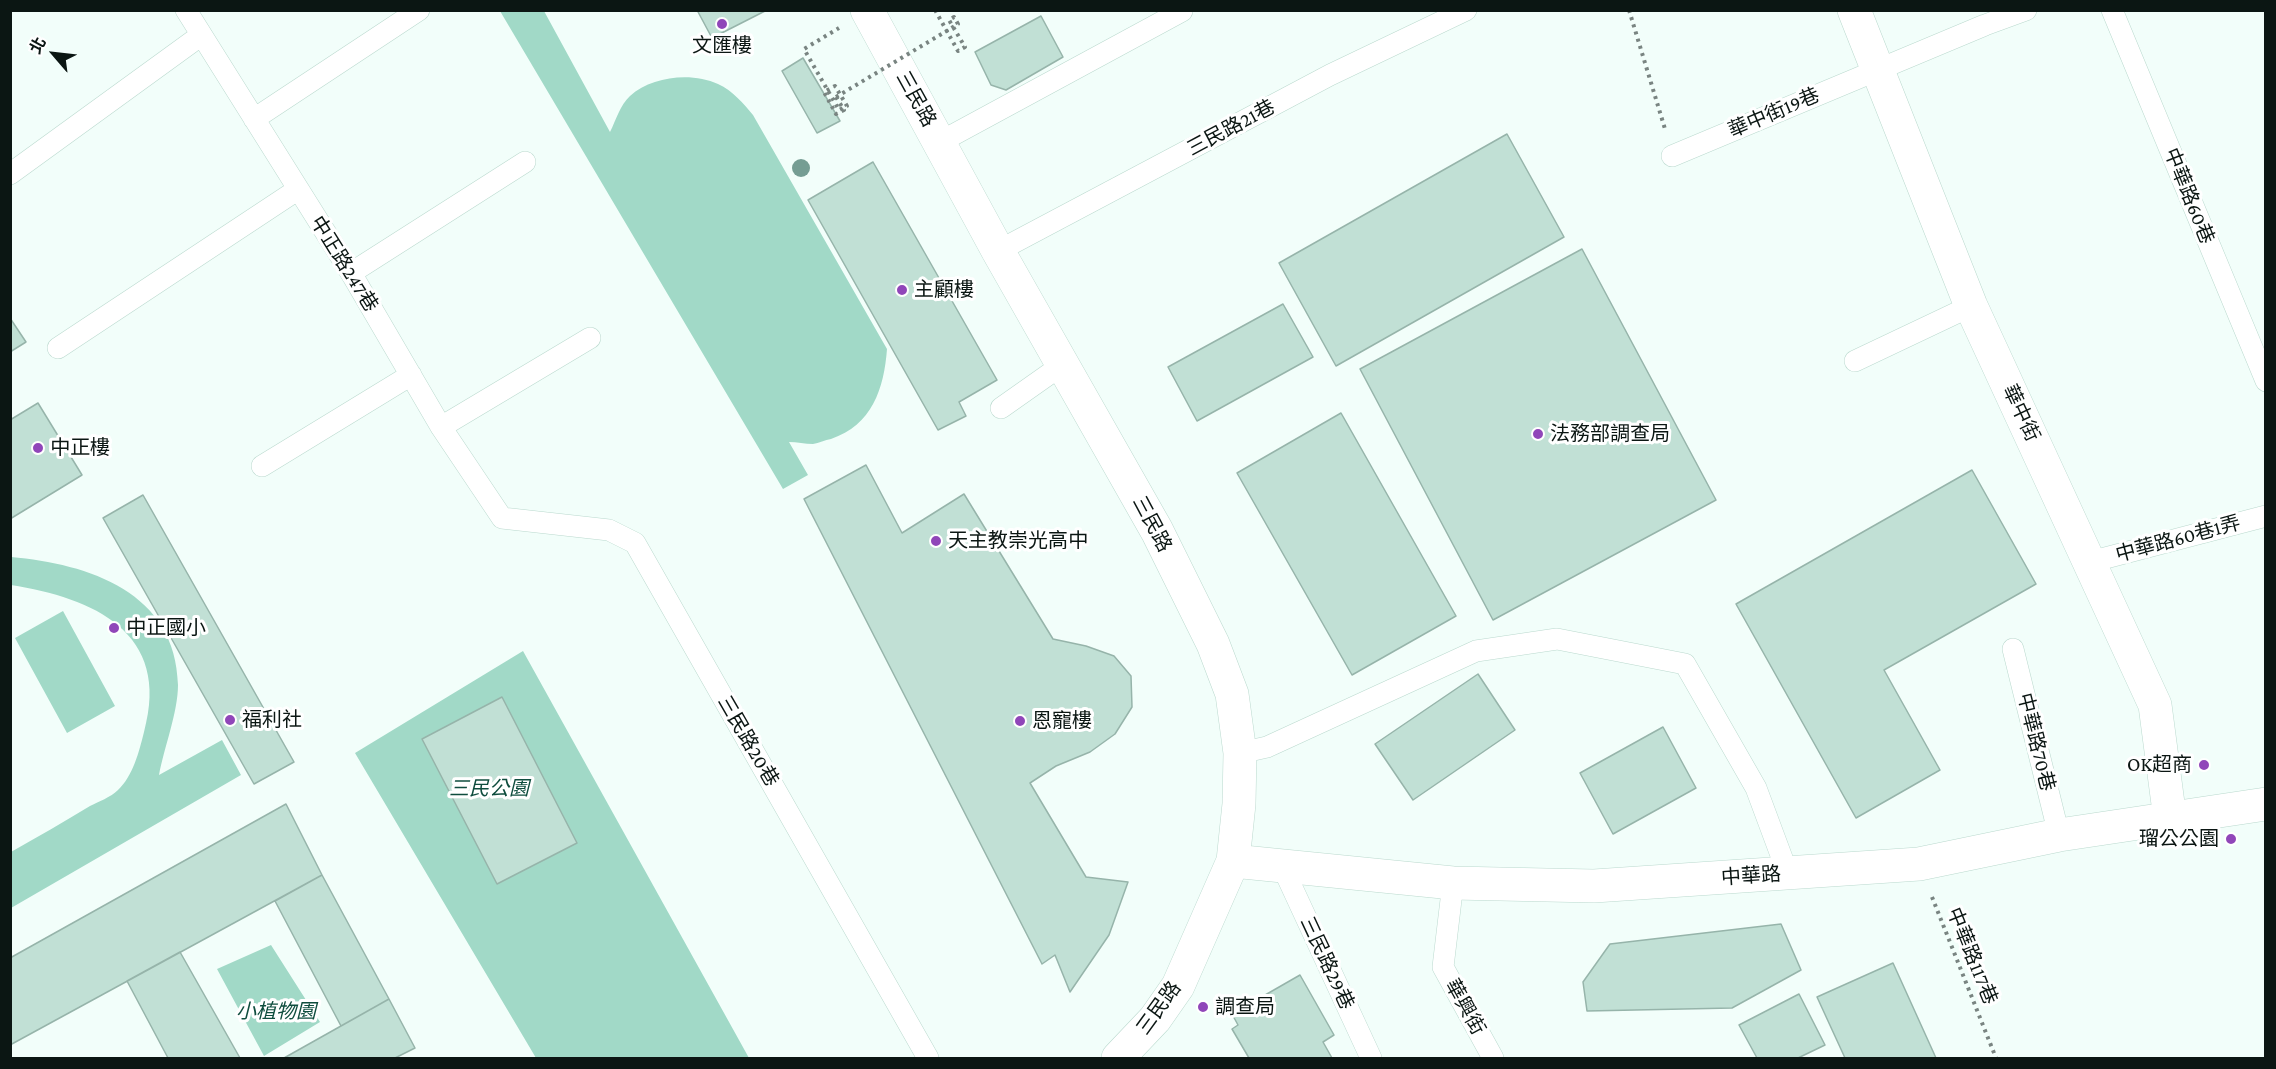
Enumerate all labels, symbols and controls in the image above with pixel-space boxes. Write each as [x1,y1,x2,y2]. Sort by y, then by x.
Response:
marker: 文匯樓 [715,17,729,31]
north arrow [24,24,84,84]
text: 北 [26,34,49,56]
place label: 文匯樓 [692,34,752,58]
street label: 三民路 [891,67,941,131]
street label: 華中街19巷 [1725,83,1823,143]
street label: 三民路21巷 [1183,95,1279,161]
street label: 中華路60巷 [2159,144,2219,248]
street label: 中正路247巷 [305,212,383,316]
place label: 主顧樓 [914,278,974,302]
marker: 主顧樓 [895,283,909,297]
street label: 華中街 [1997,381,2045,445]
place label: 法務部調查局 [1550,422,1670,446]
marker: 法務部調查局 [1531,427,1545,441]
place label: 中正樓 [50,436,110,460]
marker: 中正樓 [31,441,45,455]
street label: 三民路 [1127,492,1177,556]
street label: 中華路60巷1弄 [2113,511,2243,567]
place label: 天主教崇光高中 [948,529,1088,553]
marker: 天主教崇光高中 [929,534,943,548]
place label: 中正國小 [126,616,206,640]
marker: 中正國小 [107,621,121,635]
street label: 中華路70巷 [2012,690,2060,794]
street label: 三民路20巷 [712,691,784,791]
place label: 福利社 [242,708,302,732]
place label: 恩寵樓 [1032,709,1092,733]
marker: 福利社 [223,713,237,727]
marker: 恩寵樓 [1013,714,1027,728]
place label: OK超商 [2127,753,2192,777]
marker: OK超商 [2197,758,2211,772]
park label: 三民公園 [449,777,529,801]
place label: 瑠公公園 [2139,827,2219,851]
marker: 瑠公公園 [2224,832,2238,846]
street label: 中華路 [1720,862,1782,890]
street label: 中華路117巷 [1942,904,2002,1008]
street label: 三民路29巷 [1295,913,1359,1013]
street label: 華興街 [1440,975,1490,1039]
street label: 三民路 [1132,977,1186,1039]
place label: 調查局 [1215,995,1275,1019]
park label: 小植物園 [236,1000,316,1024]
marker: 調查局 [1196,1000,1210,1014]

